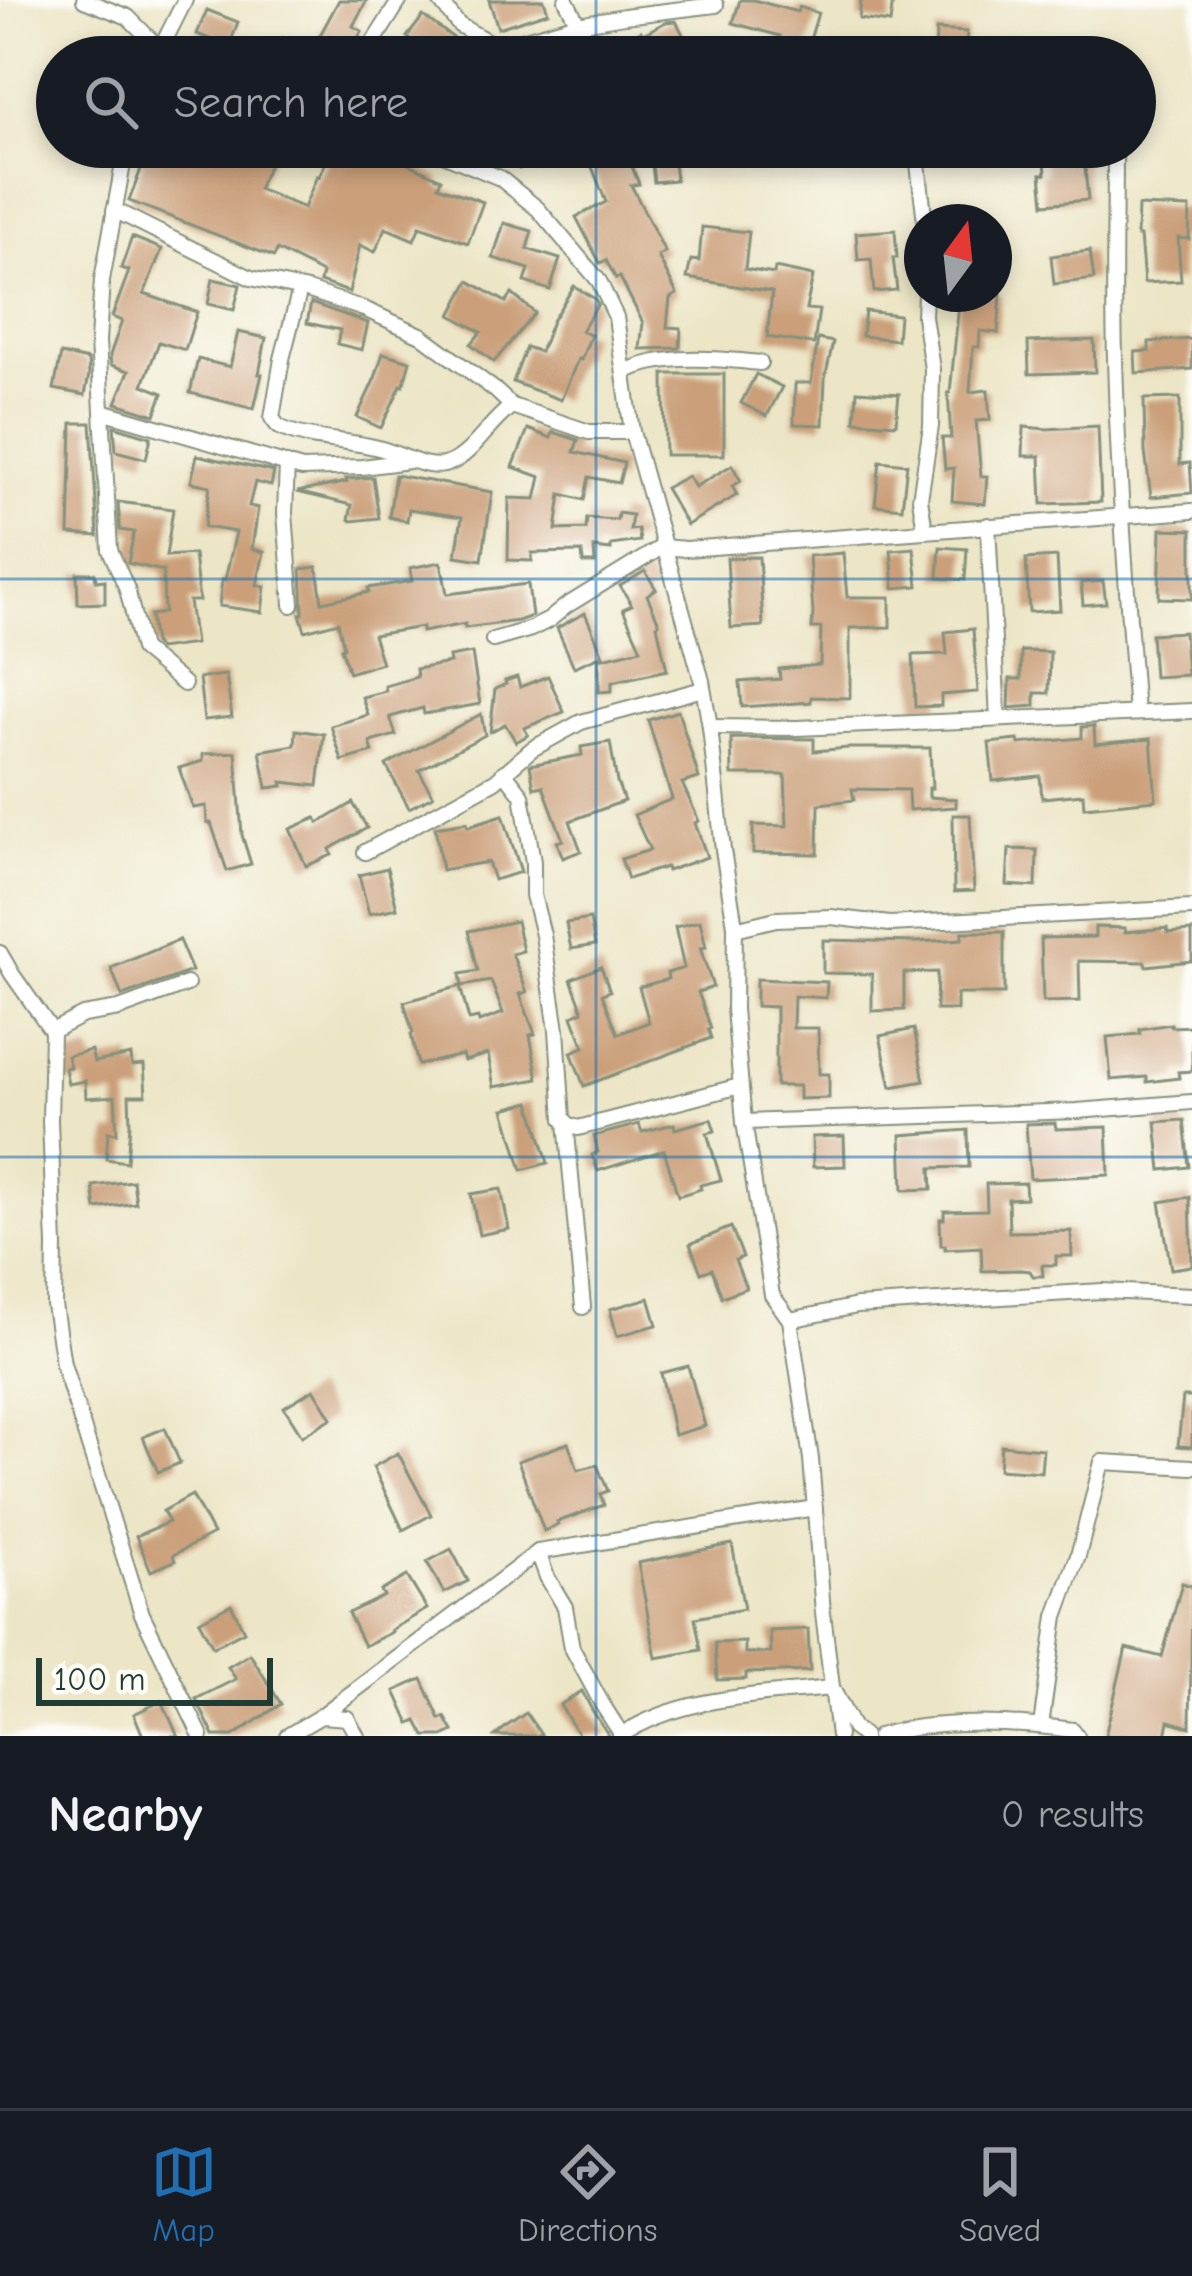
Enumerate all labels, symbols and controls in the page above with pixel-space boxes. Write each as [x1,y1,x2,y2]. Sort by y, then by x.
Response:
search box [36,36,1156,168]
icon: search [78,69,144,135]
text: Search here [174,76,408,128]
north arrow [904,204,1012,312]
scale bar [36,1652,273,1705]
text: 100 m [54,1660,146,1698]
text: Nearby [48,1785,202,1844]
text: 0 results [1001,1792,1144,1837]
tab: Map [151,2139,217,2249]
tab: Directions [518,2139,658,2249]
tab: Saved [959,2139,1041,2249]

